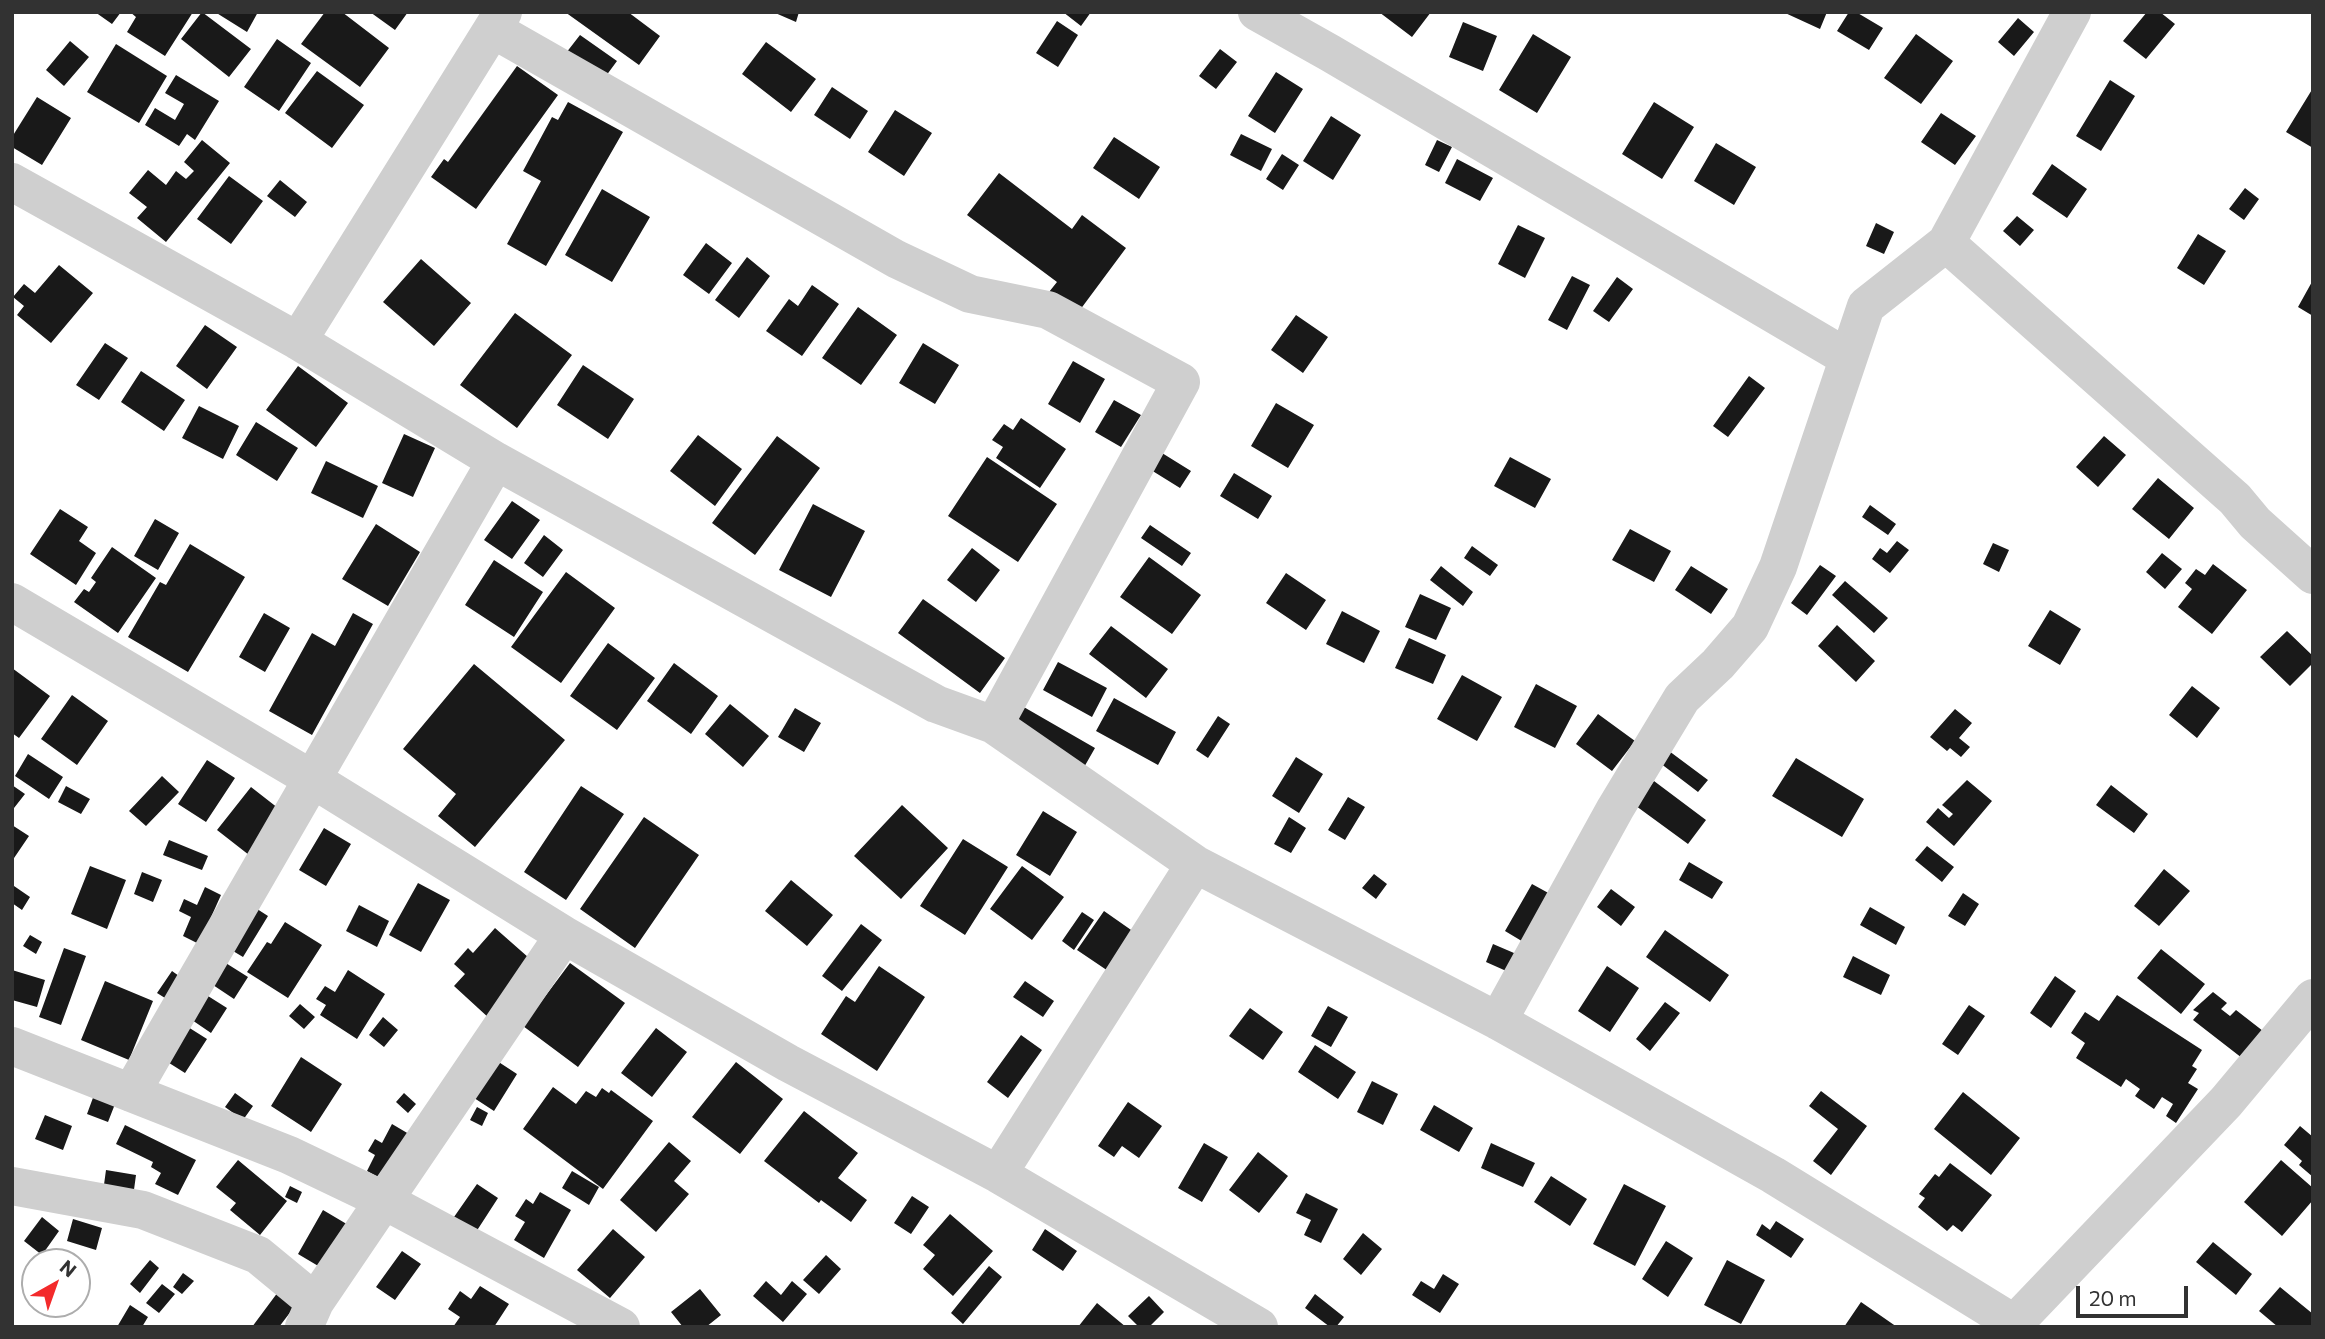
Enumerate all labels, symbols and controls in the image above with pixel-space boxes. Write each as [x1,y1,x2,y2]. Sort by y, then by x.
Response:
north arrow [21,1248,91,1318]
text: N [56,1255,81,1281]
scale bar [2080,1272,2192,1316]
text: 20 m [2089,1285,2137,1310]

